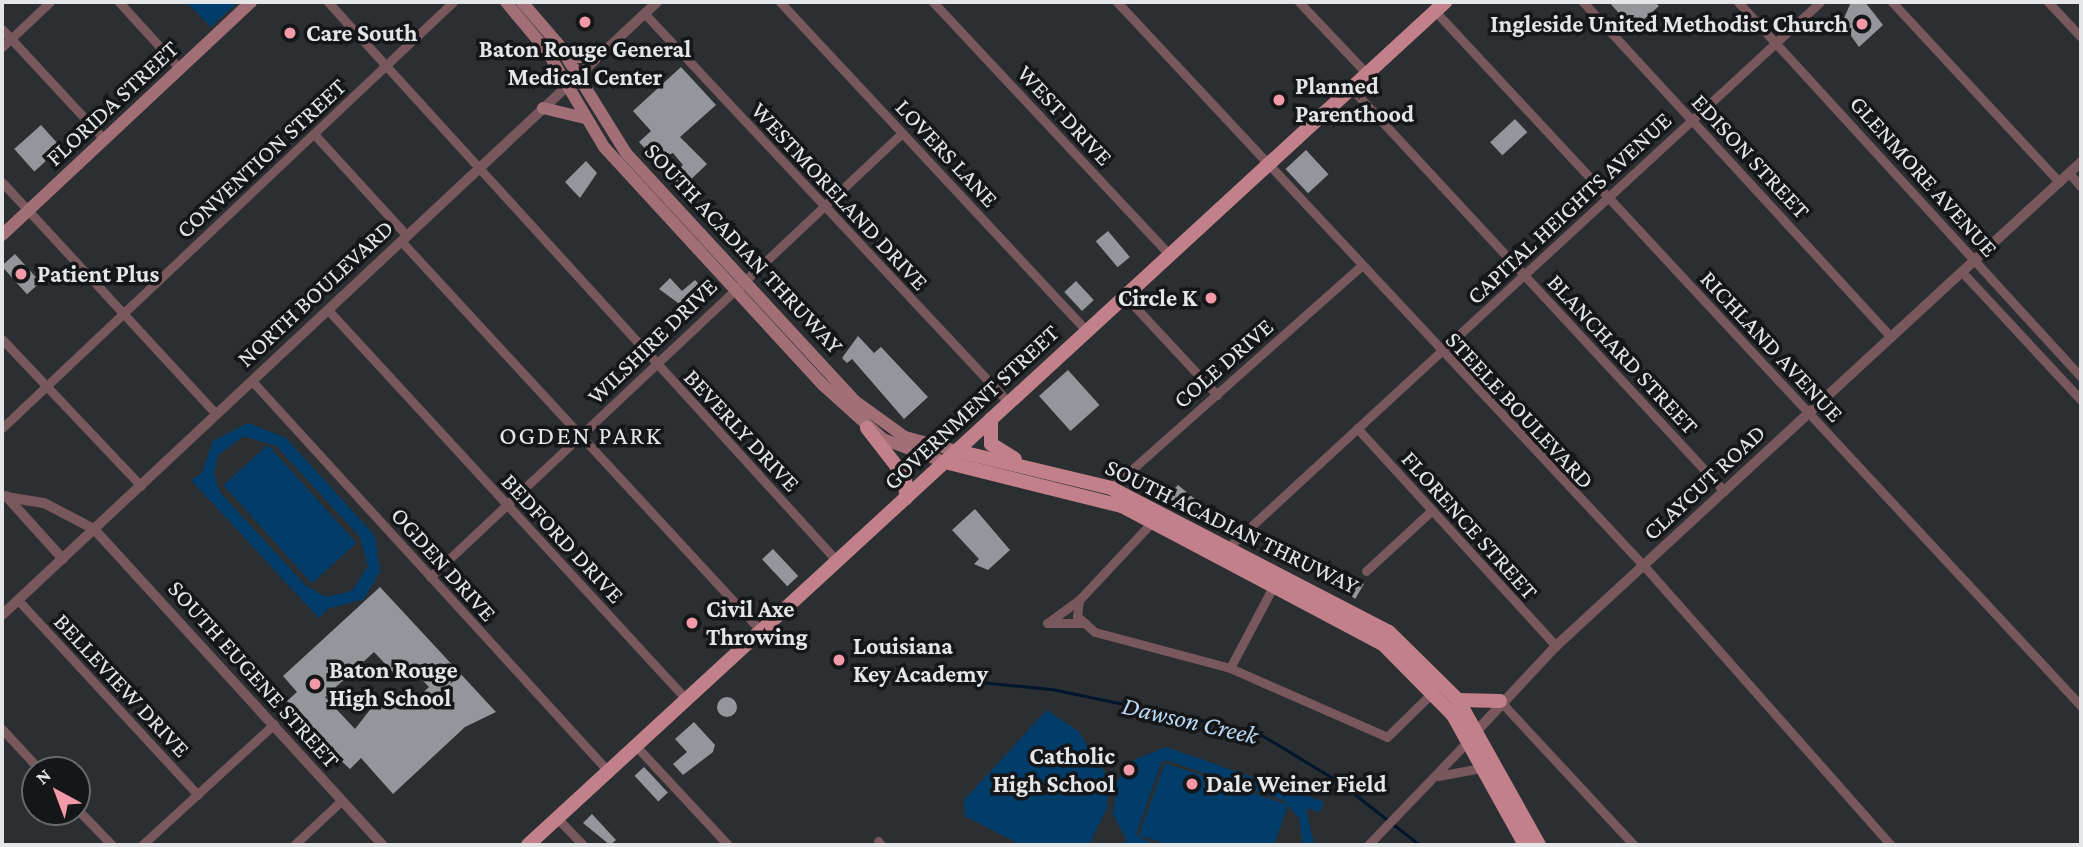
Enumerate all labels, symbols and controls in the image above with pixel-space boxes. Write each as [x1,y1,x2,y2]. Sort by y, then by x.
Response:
place label: Ingleside United Methodist Church [1490,10,1848,38]
marker: Baton Rouge General Medical Center [575,12,595,32]
marker: Ingleside United Methodist Church [1854,16,1870,32]
place label: Care South [306,19,417,47]
marker: Care South [280,23,300,43]
street label: FLORIDA STREET [40,34,184,172]
place label: Baton Rouge General Medical Center [479,35,691,91]
street label: WEST DRIVE [1011,59,1119,171]
street label: CONVENTION STREET [170,72,352,244]
place label: Planned Parenthood [1295,72,1414,128]
street label: EDISON STREET [1686,88,1816,224]
street label: GLENMORE AVENUE [1844,89,2004,263]
marker: Planned Parenthood [1269,90,1289,110]
street label: LOVERS LANE [890,93,1004,213]
street label: WESTMORELAND DRIVE [745,96,935,296]
street label: CAPITAL HEIGHTS AVENUE [1461,106,1677,310]
street label: SOUTH ACADIAN THRUWAY [639,136,849,360]
street label: NORTH BOULEVARD [231,213,399,373]
place label: Patient Plus [37,260,159,288]
marker: Patient Plus [11,264,31,284]
street label: RICHLAND AVENUE [1694,264,1850,428]
street label: BLANCHARD STREET [1541,268,1705,440]
street label: WILSHIRE DRIVE [581,272,723,410]
place label: Circle K [1118,284,1197,312]
marker: Circle K [1203,290,1219,306]
street label: COLE DRIVE [1167,312,1279,414]
street label: GOVERNMENT STREET [877,318,1065,496]
street label: STEELE BOULEVARD [1440,325,1600,495]
street label: BEVERLY DRIVE [678,363,806,497]
street label: CLAYCUT ROAD [1637,418,1771,546]
district label: OGDEN PARK [500,420,662,452]
street label: FLORENCE STREET [1396,445,1544,605]
street label: SOUTH ACADIAN THRUWAY [1101,452,1363,600]
street label: BEDFORD DRIVE [496,467,630,609]
street label: OGDEN DRIVE [385,501,503,627]
street label: SOUTH EUGENE STREET [162,574,346,774]
place label: Civil Axe Throwing [706,595,808,651]
street label: BELLEVIEW DRIVE [48,607,196,763]
marker: Civil Axe Throwing [684,615,700,631]
place label: Louisiana Key Academy [853,632,988,688]
marker: Louisiana Key Academy [831,652,847,668]
place label: Baton Rouge High School [329,656,458,712]
marker: Baton Rouge High School [307,676,323,692]
water label: Dawson Creek [1119,690,1261,752]
place label: Catholic High School [993,742,1115,798]
north arrow [21,756,91,826]
marker: Catholic High School [1121,762,1137,778]
text: N [31,764,55,788]
place label: Dale Weiner Field [1206,770,1387,798]
marker: Dale Weiner Field [1184,776,1200,792]

